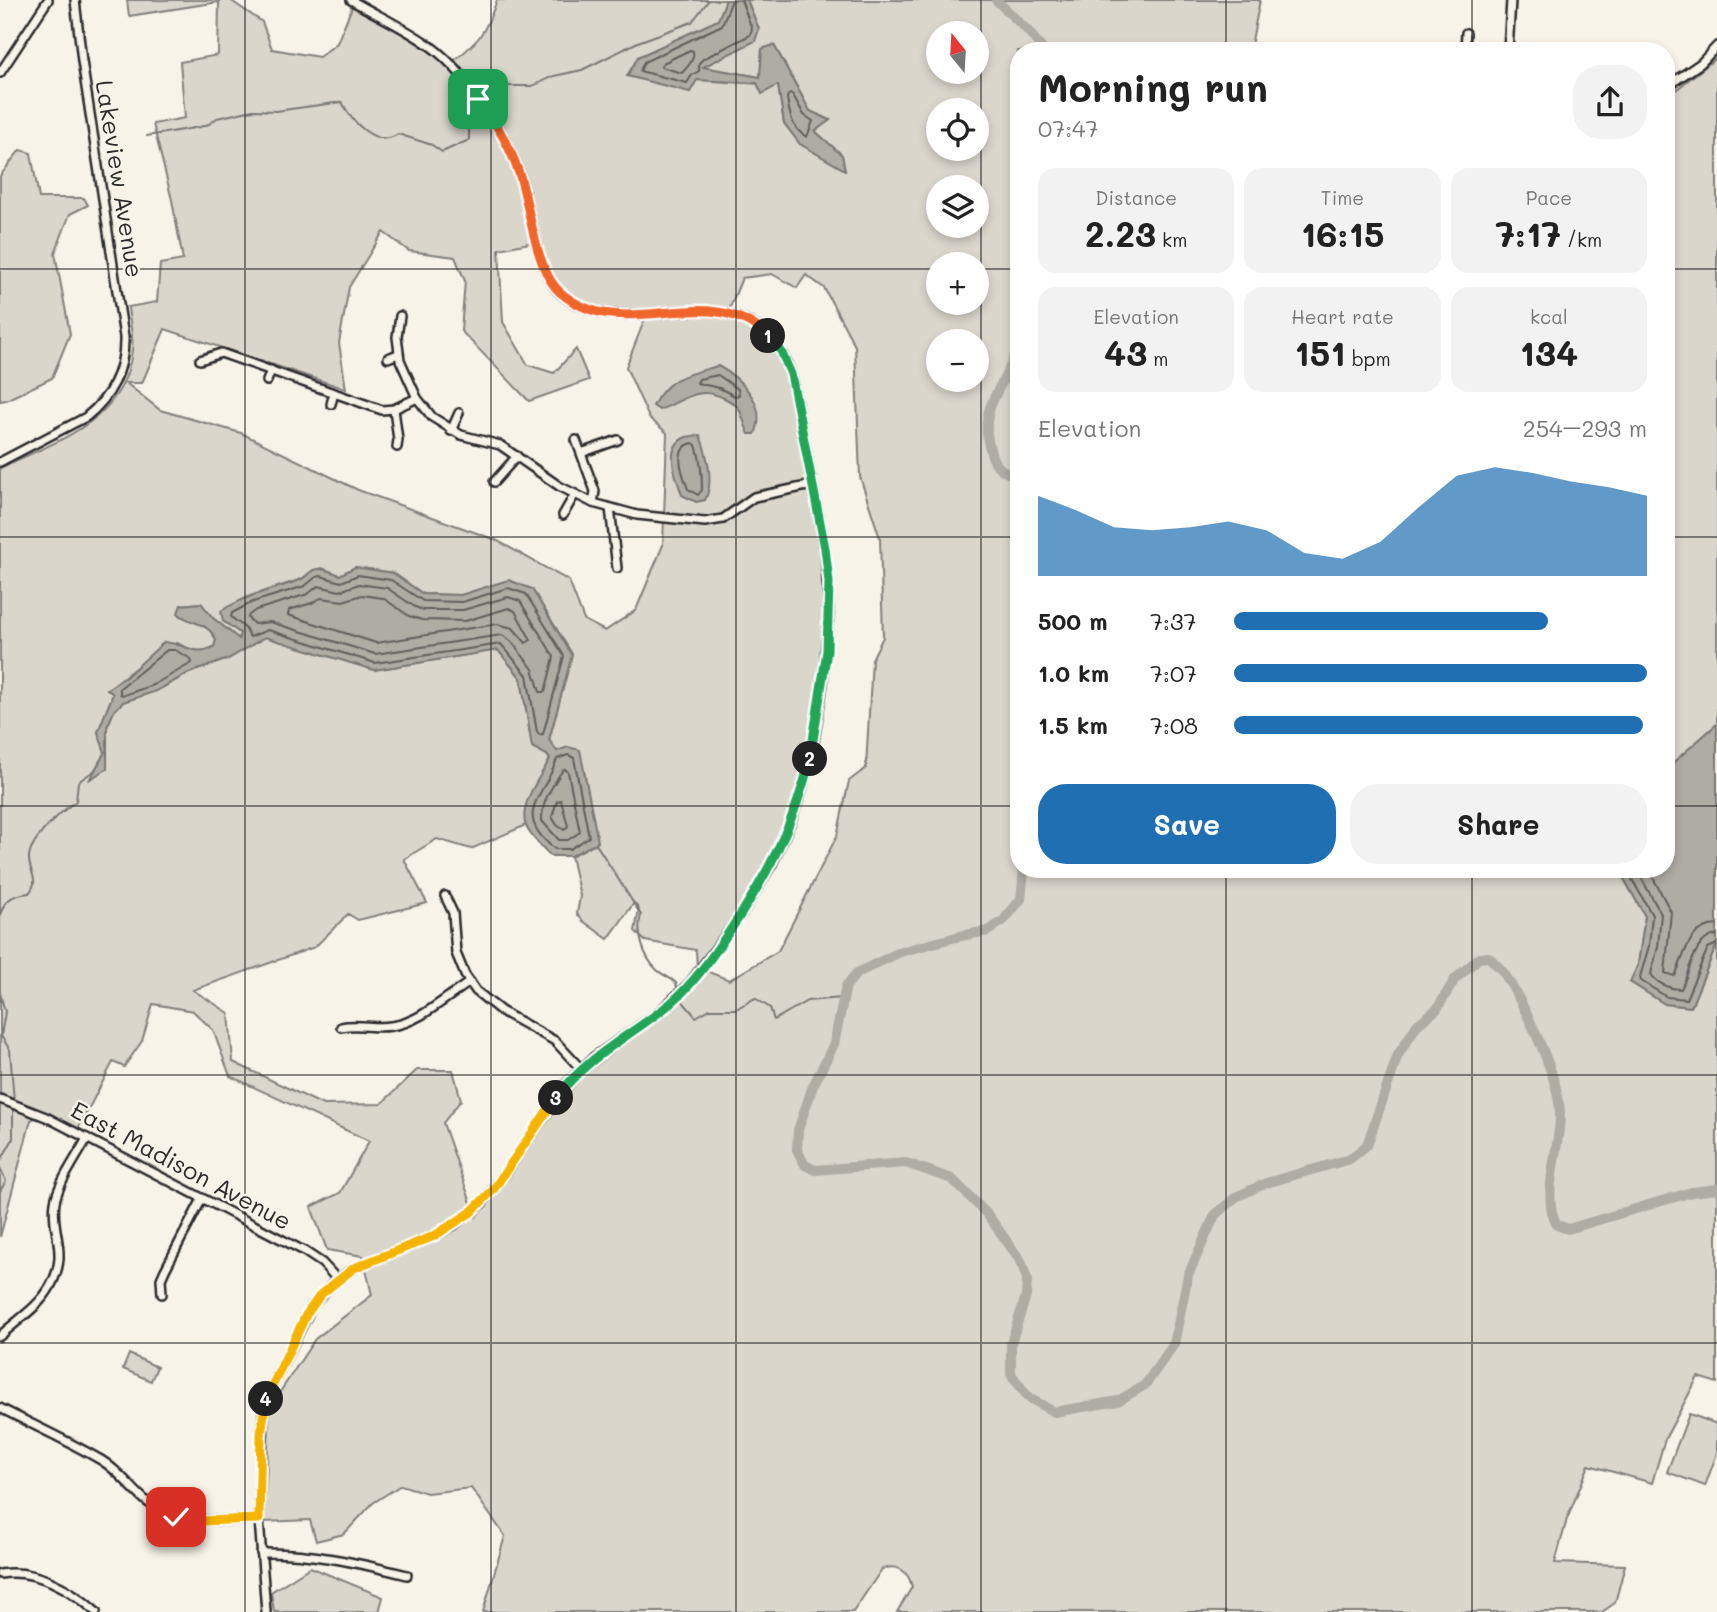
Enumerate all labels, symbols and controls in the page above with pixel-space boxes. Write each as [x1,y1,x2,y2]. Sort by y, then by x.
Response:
north arrow [926,21,989,84]
map controls [926,21,989,392]
text: Morning run [1038,62,1268,112]
button: share [1573,65,1647,139]
pin [448,69,508,129]
street label: Lakeview Avenue [90,78,151,280]
icon: arrive [459,80,497,118]
button: locate [926,98,989,161]
text: 07:47 [1038,113,1098,143]
button: layers [926,175,989,238]
text: Distance [1095,185,1177,210]
text: Time [1321,185,1364,210]
text: Pace [1526,185,1572,210]
text: 2.23 [1085,210,1156,256]
text: 16:15 [1301,210,1384,256]
text: 7:17 [1495,210,1561,256]
text: km [1156,227,1187,252]
text: /km [1561,227,1602,252]
button: + [926,252,989,315]
text: Elevation [1094,304,1179,329]
text: Heart rate [1291,304,1394,329]
text: kcal [1530,304,1568,329]
pin: 1 [750,318,786,354]
text: 1 [763,323,772,348]
button: − [926,329,989,392]
text: 43 [1104,329,1147,375]
text: 151 [1294,329,1346,375]
text: 134 [1519,329,1578,375]
text: m [1147,346,1168,371]
text: bpm [1346,346,1391,371]
text: Elevation [1038,413,1141,443]
text: 254–293 m [1523,413,1647,443]
text: 500 m [1038,606,1108,636]
text: 7:37 [1150,606,1196,636]
text: 1.0 km [1038,658,1109,688]
text: 7:07 [1150,658,1197,688]
text: 1.5 km [1038,710,1108,740]
text: 7:08 [1150,710,1198,740]
pin: 2 [792,742,828,776]
text: 2 [804,746,815,771]
button: Save [1038,784,1336,864]
button: Share [1350,784,1647,864]
pin: 3 [538,1080,574,1116]
text: 3 [550,1085,561,1110]
street label: East Madison Avenue [66,1093,297,1236]
pin: 4 [248,1382,284,1416]
text: 4 [259,1386,272,1411]
pin [146,1487,206,1547]
icon: check [157,1498,195,1536]

